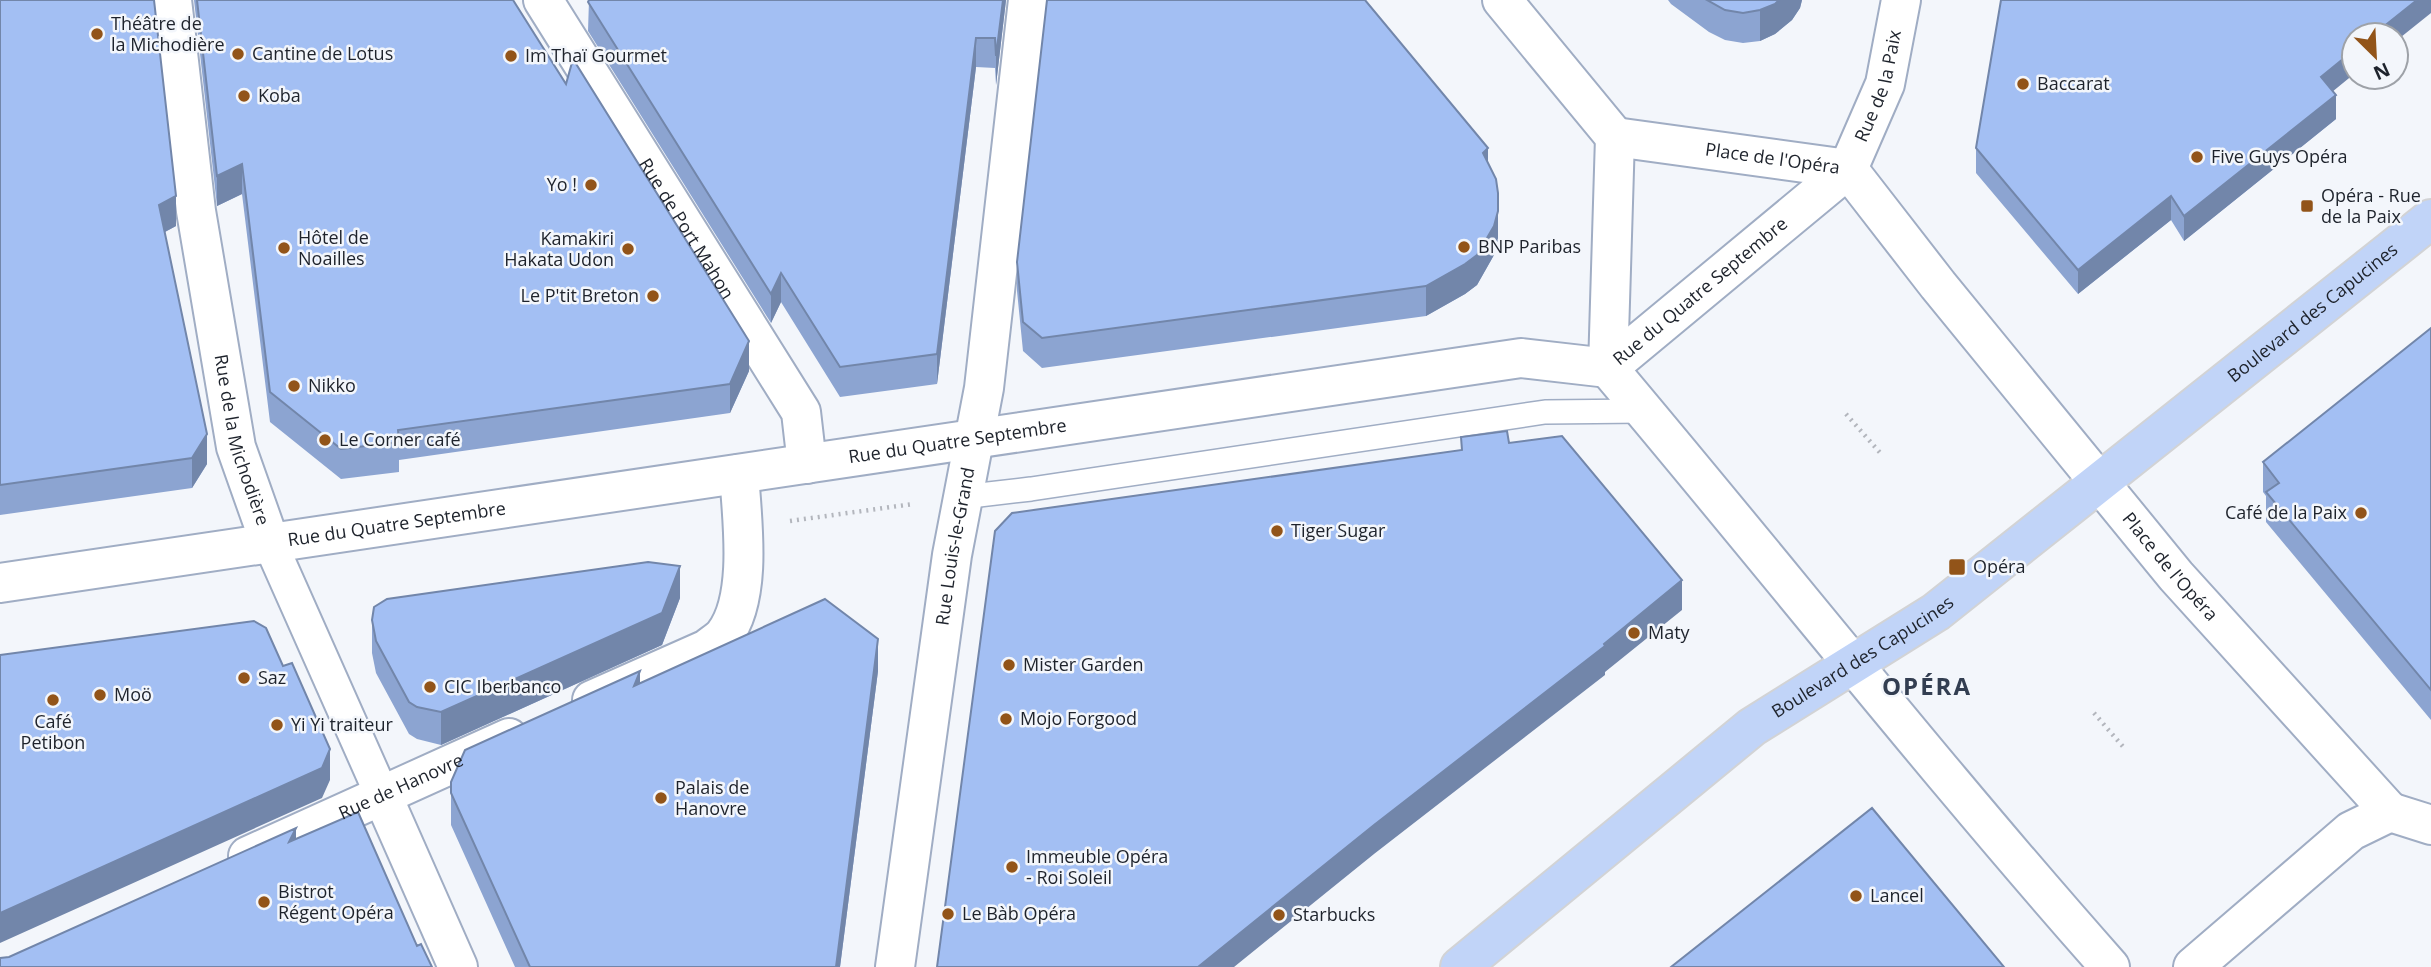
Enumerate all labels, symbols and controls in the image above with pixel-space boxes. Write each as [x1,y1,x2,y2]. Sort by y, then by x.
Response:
place label: Théâtre de la Michodière [111,11,225,56]
north arrow [2340,21,2410,91]
marker: Théâtre de la Michodière [89,26,105,42]
street label: Rue de la Paix [1848,27,1906,145]
place label: Cantine de Lotus [252,41,393,65]
place label: Im Thaï Gourmet [525,43,667,67]
marker: Cantine de Lotus [230,46,246,62]
marker: Im Thaï Gourmet [503,48,519,64]
text: N [2370,57,2394,87]
place label: Baccarat [2037,71,2110,95]
marker: Baccarat [2015,76,2031,92]
place label: Koba [258,83,301,107]
marker: Koba [236,88,252,104]
street label: Place de l'Opéra [1704,137,1841,179]
place label: Five Guys Opéra [2211,144,2348,168]
marker: Five Guys Opéra [2189,149,2205,165]
street label: Rue de Port Mahon [634,153,740,303]
place label: Yo ! [547,172,577,196]
marker: Yo ! [583,177,599,193]
place label: Opéra - Rue de la Paix [2321,183,2421,228]
marker: Opéra - Rue de la Paix [2299,198,2315,214]
street label: Rue du Quatre Septembre [1607,211,1792,370]
place label: Hôtel de Noailles [298,225,369,270]
place label: Kamakiri Hakata Udon [504,226,614,271]
place label: BNP Paribas [1478,234,1581,258]
street label: Boulevard des Capucines [2222,237,2402,387]
marker: BNP Paribas [1456,239,1472,255]
marker: Hôtel de Noailles [276,240,292,256]
marker: Kamakiri Hakata Udon [620,241,636,257]
place label: Le P'tit Breton [521,283,639,307]
marker: Le P'tit Breton [645,288,661,304]
street label: Rue de la Michodière [209,352,276,528]
place label: Nikko [308,373,356,397]
marker: Nikko [286,378,302,394]
street label: Rue du Quatre Septembre [847,412,1068,468]
place label: Le Corner café [339,427,461,451]
marker: Le Corner café [317,432,333,448]
street label: Rue Louis-le-Grand [929,465,980,627]
street label: Rue du Quatre Septembre [286,495,507,551]
place label: Café de la Paix [2225,500,2348,524]
marker: Café de la Paix [2353,505,2369,521]
street label: Place de l'Opéra [2118,507,2224,626]
place label: Tiger Sugar [1291,518,1386,542]
marker: Tiger Sugar [1269,523,1285,539]
place label: Opéra [1973,554,2025,578]
marker: Opéra [1947,557,1967,577]
street label: Boulevard des Capucines [1767,590,1958,723]
place label: Maty [1648,620,1691,644]
marker: Maty [1626,625,1642,641]
place label: Mister Garden [1023,652,1143,676]
marker: Mister Garden [1001,657,1017,673]
place label: Saz [258,665,286,689]
district label: OPÉRA [1882,669,1972,702]
marker: Saz [236,670,252,686]
place label: CIC Iberbanco [444,674,561,698]
marker: CIC Iberbanco [422,679,438,695]
place label: Moö [114,682,152,706]
marker: Moö [92,687,108,703]
marker: Café Petibon [45,692,61,708]
place label: Mojo Forgood [1020,706,1137,730]
place label: Café Petibon [21,709,85,754]
marker: Mojo Forgood [998,711,1014,727]
place label: Yi Yi traiteur [291,712,393,736]
marker: Yi Yi traiteur [269,717,285,733]
street label: Rue de Hanovre [334,747,467,824]
place label: Palais de Hanovre [675,775,749,820]
marker: Palais de Hanovre [653,790,669,806]
place label: Immeuble Opéra - Roi Soleil [1026,844,1168,889]
marker: Immeuble Opéra - Roi Soleil [1004,859,1020,875]
place label: Bistrot Régent Opéra [278,879,394,924]
place label: Lancel [1870,883,1924,907]
marker: Lancel [1848,888,1864,904]
marker: Bistrot Régent Opéra [256,894,272,910]
place label: Le Bàb Opéra [962,901,1076,925]
place label: Starbucks [1293,902,1375,926]
marker: Le Bàb Opéra [940,906,956,922]
marker: Starbucks [1271,907,1287,923]

